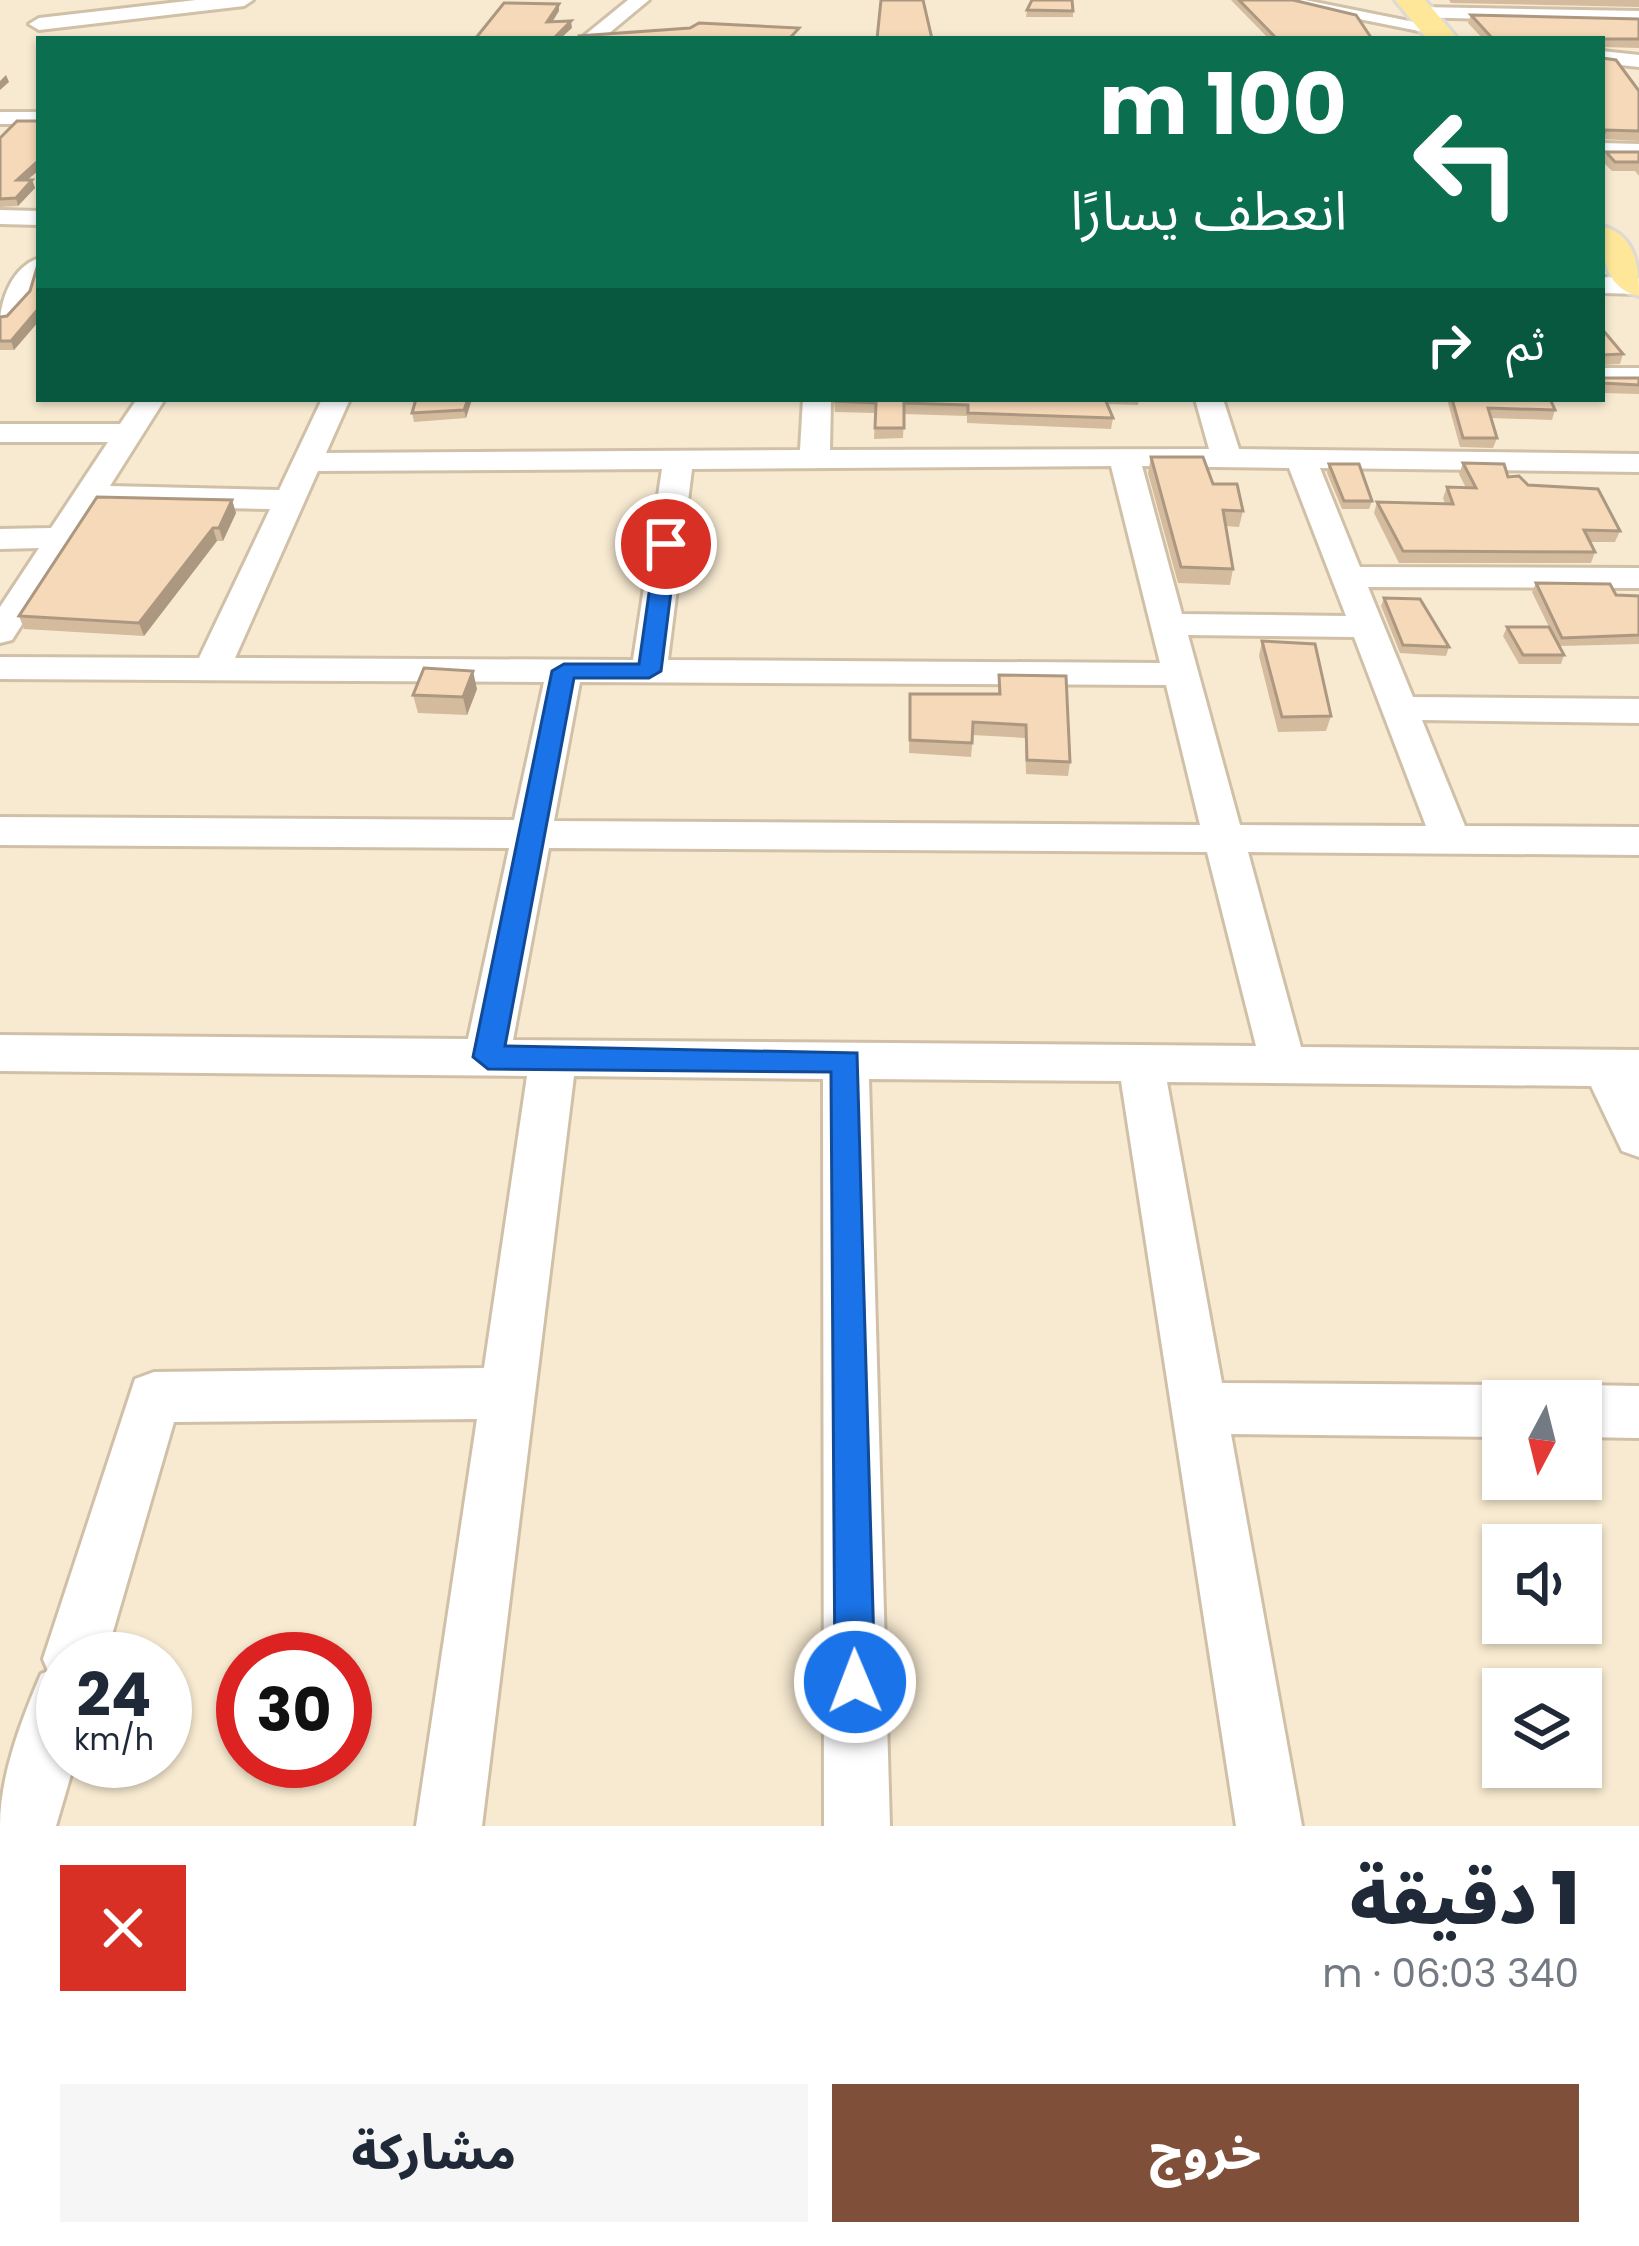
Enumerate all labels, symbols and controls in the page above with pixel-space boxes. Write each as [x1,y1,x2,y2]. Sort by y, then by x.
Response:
text: 100 m [1099,46,1347,163]
icon: left [1389,84,1545,240]
text: انعطف يسارًا [1070,173,1347,249]
icon: right [1416,312,1482,378]
text: ثم [1506,313,1545,376]
pin [615,493,717,595]
icon: arrive [633,511,699,577]
north arrow [1482,1380,1602,1500]
map controls [1482,1380,1602,1788]
button: sound [1482,1524,1602,1644]
position arrow [792,1619,918,1745]
speed limit sign: 30 [216,1632,372,1788]
text: 24 [77,1653,151,1737]
button: layers [1482,1668,1602,1788]
text: km/h [74,1718,154,1761]
text: 1 دقيقة [1349,1848,1579,1949]
button: close [60,1865,186,1991]
text: 340 m · 06:03 [1322,1946,1579,2001]
button: مشاركة [60,2084,808,2222]
button: خروج [832,2084,1579,2222]

